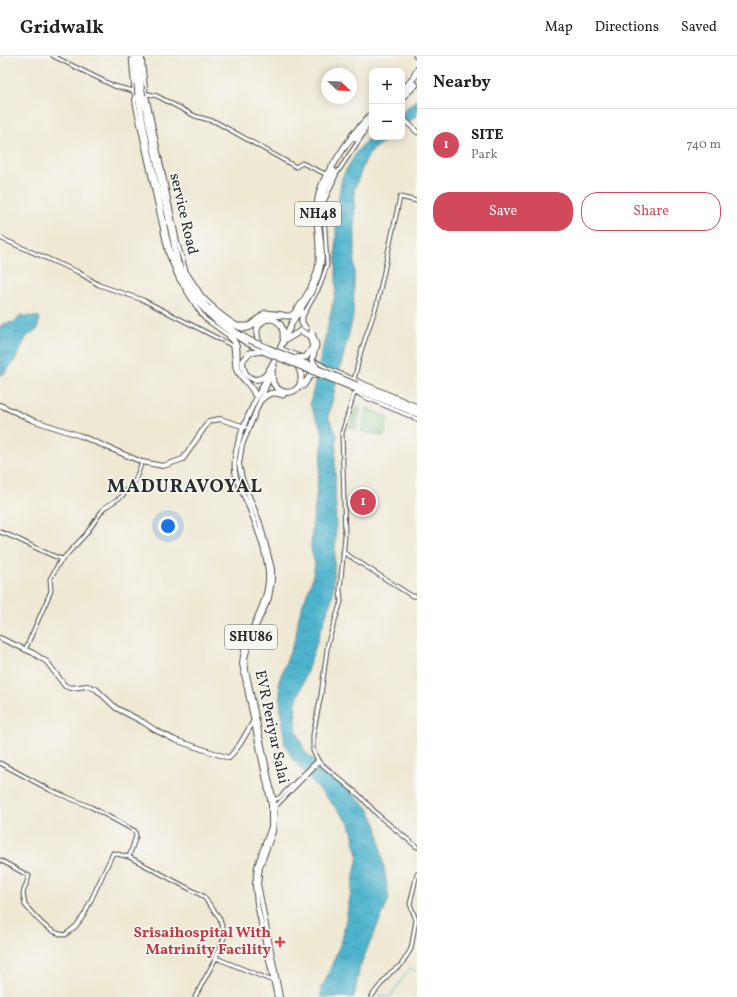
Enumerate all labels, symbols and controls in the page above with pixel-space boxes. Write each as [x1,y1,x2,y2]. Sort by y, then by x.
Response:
text: Gridwalk [20,15,104,41]
text: Map [545,18,573,37]
text: Directions [595,18,659,37]
text: Saved [681,18,717,37]
north arrow [321,68,357,104]
map controls [369,68,405,140]
button: + [369,68,405,104]
text: Nearby [433,71,491,94]
button: − [369,104,405,140]
text: SITE [471,125,504,146]
text: 1 [443,136,449,154]
text: 740 m [687,136,721,154]
text: Park [471,146,498,164]
street label: service Road [163,171,203,257]
button: Save [433,192,573,231]
button: Share [581,192,721,231]
road number: NH48 [295,202,341,226]
district label: MADURAVOYAL [107,474,263,500]
pin: 1 [350,487,376,517]
your location [158,516,178,536]
road number: SHU86 [225,625,277,649]
street label: EVR Periyar Salai [249,668,293,786]
place label: Srisaihospital With Matrinity Facility [133,923,272,961]
marker: Srisaihospital With Matrinity Facility [274,936,286,948]

